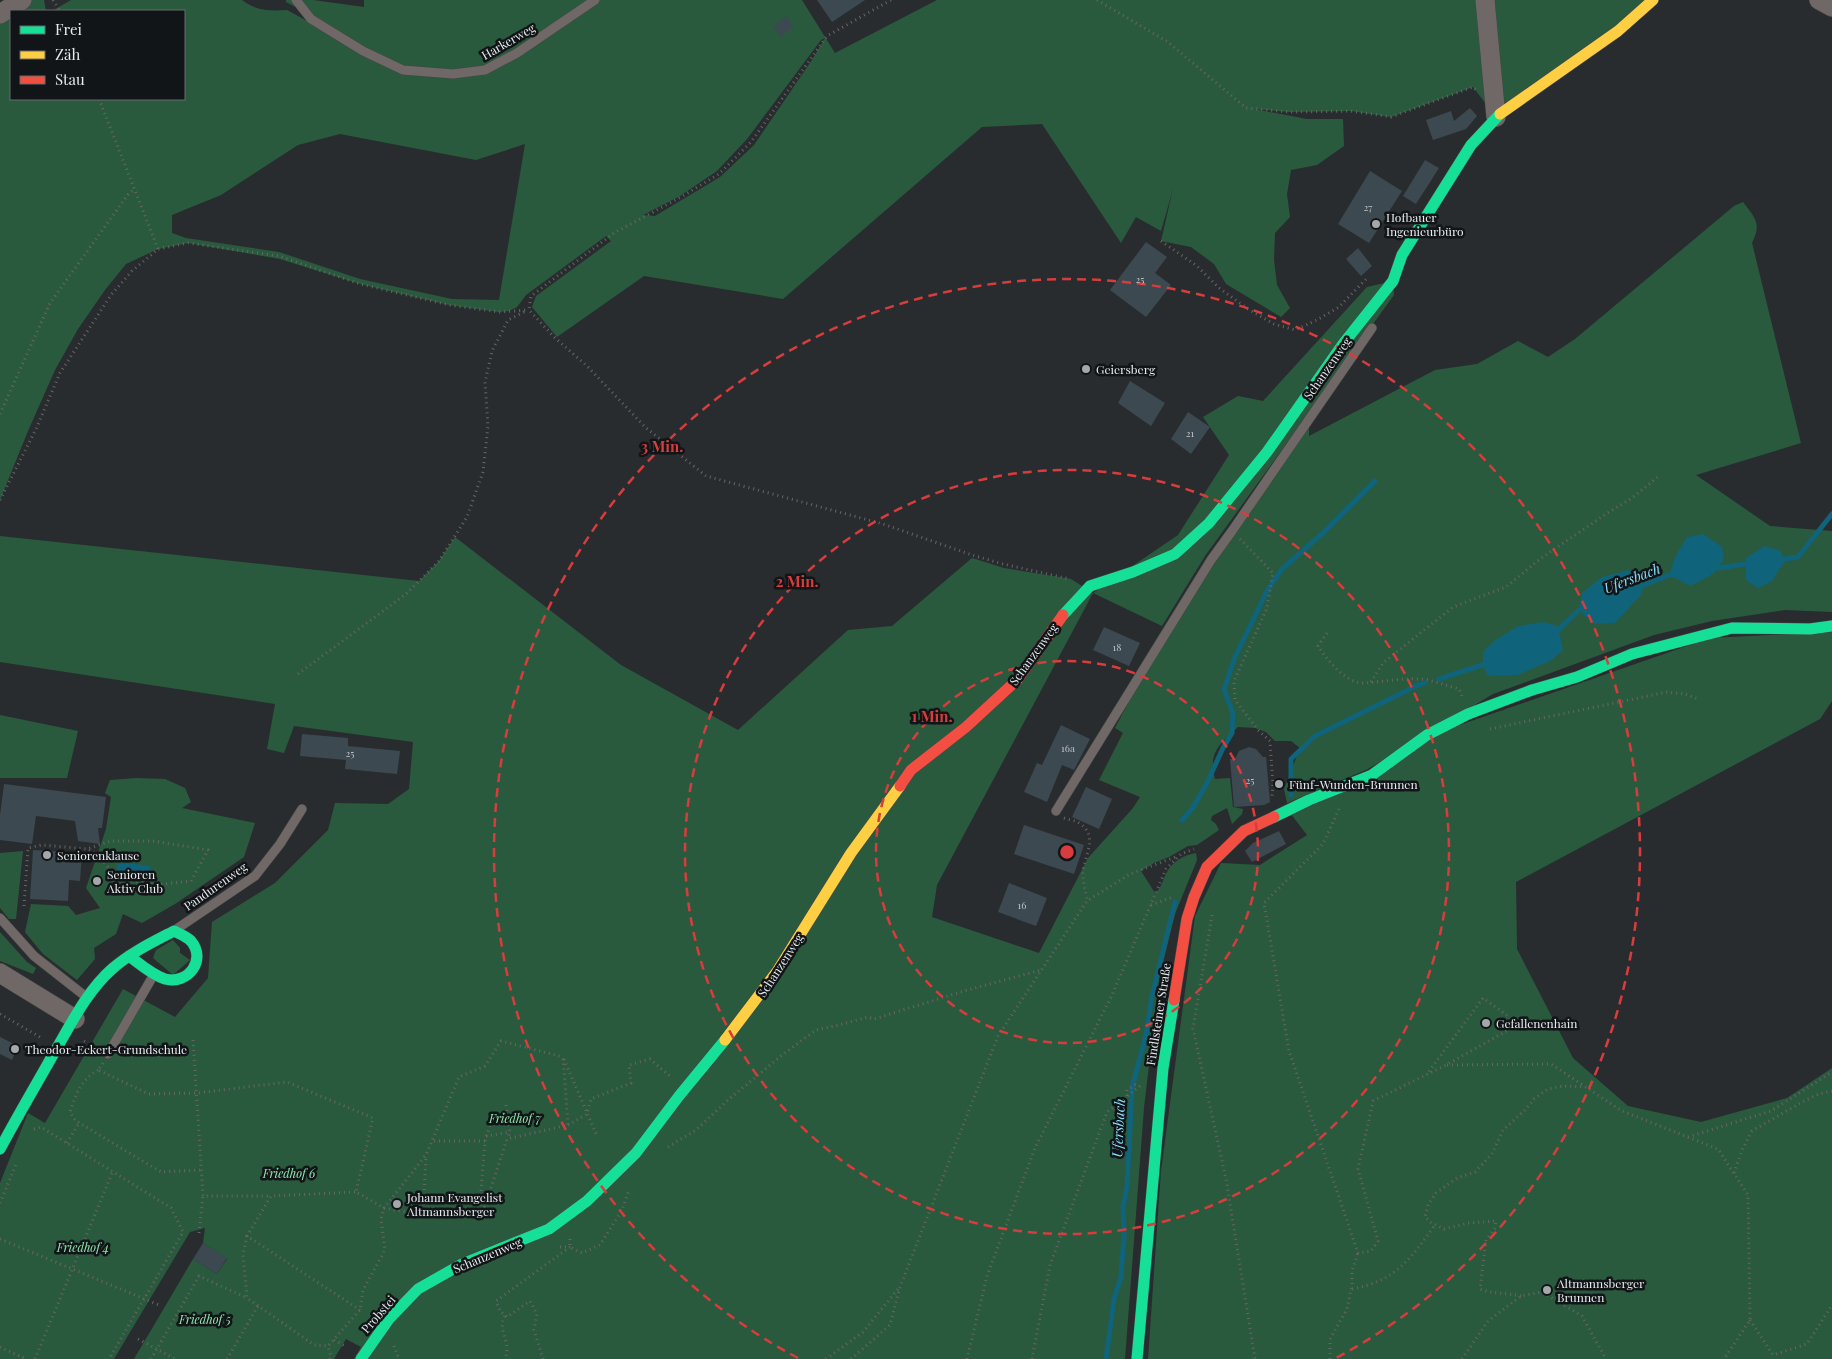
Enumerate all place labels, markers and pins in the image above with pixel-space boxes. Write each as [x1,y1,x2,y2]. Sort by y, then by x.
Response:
place label: Hofbauer Ingenieurbüro [1386,209,1464,239]
marker: Hofbauer Ingenieurbüro [1370,218,1382,230]
place label: Geiersberg [1096,361,1156,377]
marker: Geiersberg [1080,363,1092,375]
place label: Fünf-Wunden-Brunnen [1289,776,1418,792]
marker: Fünf-Wunden-Brunnen [1273,778,1285,790]
centre of rings [1058,843,1076,861]
place label: Seniorenklause [57,847,139,863]
marker: Seniorenklause [41,849,53,861]
place label: Senioren Aktiv Club [106,866,163,896]
marker: Senioren Aktiv Club [91,875,103,887]
place label: Gefallenenhain [1496,1015,1577,1031]
marker: Gefallenenhain [1480,1017,1492,1029]
place label: Theodor-Eckert-Grundschule [25,1041,187,1057]
marker: Theodor-Eckert-Grundschule [9,1043,21,1055]
place label: Johann Evangelist Altmannsberger [406,1189,503,1219]
marker: Johann Evangelist Altmannsberger [391,1198,403,1210]
place label: Altmannsberger Brunnen [1556,1275,1645,1305]
marker: Altmannsberger Brunnen [1541,1284,1553,1296]

